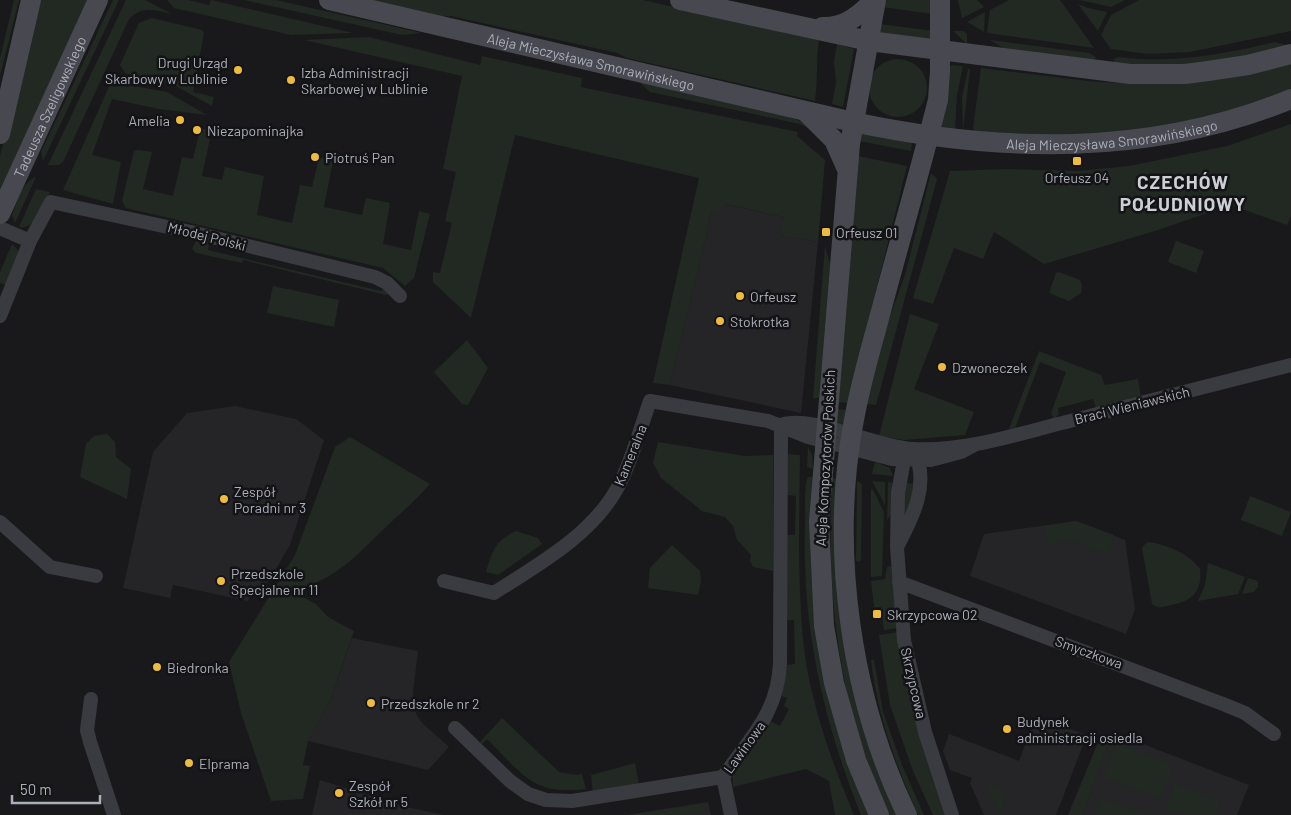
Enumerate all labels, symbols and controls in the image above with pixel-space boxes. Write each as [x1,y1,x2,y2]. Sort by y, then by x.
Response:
street label: Aleja Mieczysława Smorawińskiego [486,29,696,93]
street label: Tadeusza Szeligowskiego [9,33,89,180]
place label: Drugi Urząd Skarbowy w Lublinie [105,54,228,87]
marker: Drugi Urząd Skarbowy w Lublinie [232,64,244,76]
place label: Izba Administracji Skarbowej w Lublinie [301,64,428,97]
marker: Izba Administracji Skarbowej w Lublinie [285,74,297,86]
place label: Amelia [129,112,170,129]
marker: Amelia [174,114,186,126]
street label: Aleja Mieczysława Smorawińskiego [1006,116,1219,153]
place label: Niezapominajka [207,122,303,139]
marker: Niezapominajka [191,124,203,136]
place label: Piotruś Pan [325,149,395,166]
marker: Piotruś Pan [309,151,321,163]
marker: Orfeusz 04 [1071,155,1083,167]
place label: Orfeusz 04 [1045,169,1109,186]
district label: CZECHÓW POŁUDNIOWY [1120,170,1246,215]
street label: Młodej Polski [166,218,248,254]
place label: Orfeusz 01 [836,224,897,241]
marker: Orfeusz 01 [820,226,832,238]
place label: Orfeusz [750,288,796,305]
marker: Orfeusz [734,290,746,302]
place label: Stokrotka [730,313,789,330]
marker: Stokrotka [714,315,726,327]
place label: Dzwoneczek [952,359,1027,376]
marker: Dzwoneczek [936,361,948,373]
street label: Aleja Kompozytorów Polskich [812,369,838,547]
street label: Braci Wieniawskich [1073,382,1191,428]
street label: Kameralna [610,422,650,488]
place label: Zespół Poradni nr 3 [234,483,306,516]
marker: Zespół Poradni nr 3 [218,493,230,505]
place label: Przedszkole Specjalne nr 11 [231,565,318,598]
marker: Przedszkole Specjalne nr 11 [215,575,227,587]
place label: Skrzypcowa 02 [887,606,978,623]
marker: Skrzypcowa 02 [871,608,883,620]
street label: Smyczkowa [1053,632,1125,672]
street label: Skrzypcowa [898,646,930,720]
place label: Biedronka [167,659,229,676]
marker: Biedronka [151,661,163,673]
place label: Przedszkole nr 2 [381,695,480,712]
marker: Przedszkole nr 2 [365,697,377,709]
place label: Budynek administracji osiedla [1017,713,1143,746]
street label: Lawinowa [719,717,769,777]
marker: Budynek administracji osiedla [1001,723,1013,735]
place label: Elprama [199,755,249,772]
marker: Elprama [183,757,195,769]
scale bar [12,772,100,804]
place label: Zespół Szkół nr 5 [349,777,408,810]
text: 50 m [20,780,52,798]
marker: Zespół Szkół nr 5 [333,787,345,799]

